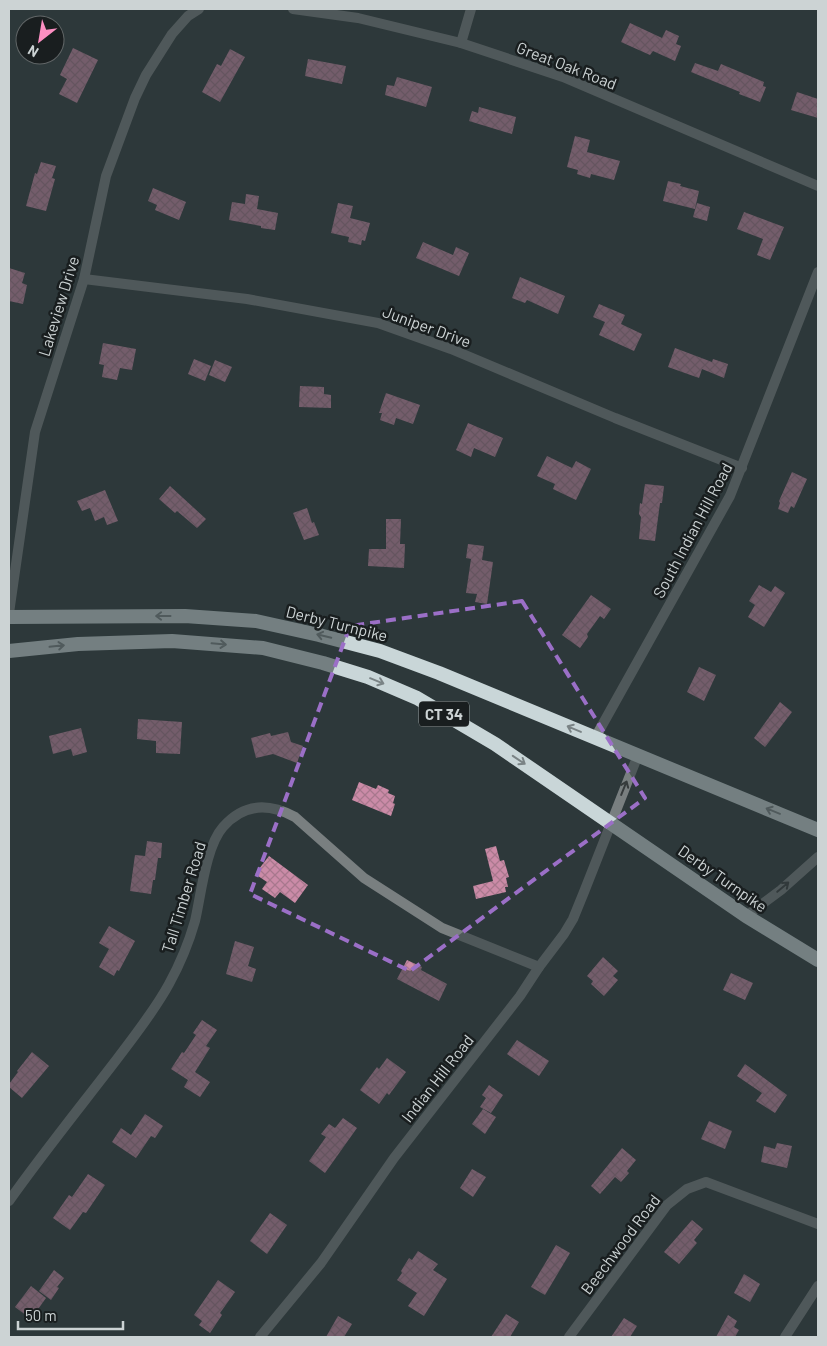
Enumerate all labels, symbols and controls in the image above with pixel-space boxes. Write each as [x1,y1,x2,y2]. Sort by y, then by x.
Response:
north arrow [15,15,65,65]
street label: Great Oak Road [514,37,620,93]
text: N [25,42,41,61]
street label: Lakeview Drive [34,254,82,358]
street label: Juniper Drive [380,301,474,351]
street label: South Indian Hill Road [648,459,736,601]
street label: Derby Turnpike [284,601,390,645]
one-way arrow [155,611,172,621]
one-way arrow [316,631,332,641]
one-way arrow [211,640,227,649]
one-way arrow [49,641,65,651]
one-way arrow [369,677,384,686]
road number: CT 34 [419,702,469,726]
one-way arrow [567,724,582,734]
one-way arrow [511,755,525,765]
one-way arrow [620,781,629,796]
one-way arrow [766,806,781,815]
street label: Tall Timber Road [157,839,209,955]
street label: Derby Turnpike [675,840,771,916]
one-way arrow [776,882,789,893]
street label: Indian Hill Road [397,1030,477,1126]
street label: Beechwood Road [576,1190,664,1298]
scale bar [18,1298,122,1330]
text: 50 m [25,1306,57,1324]

